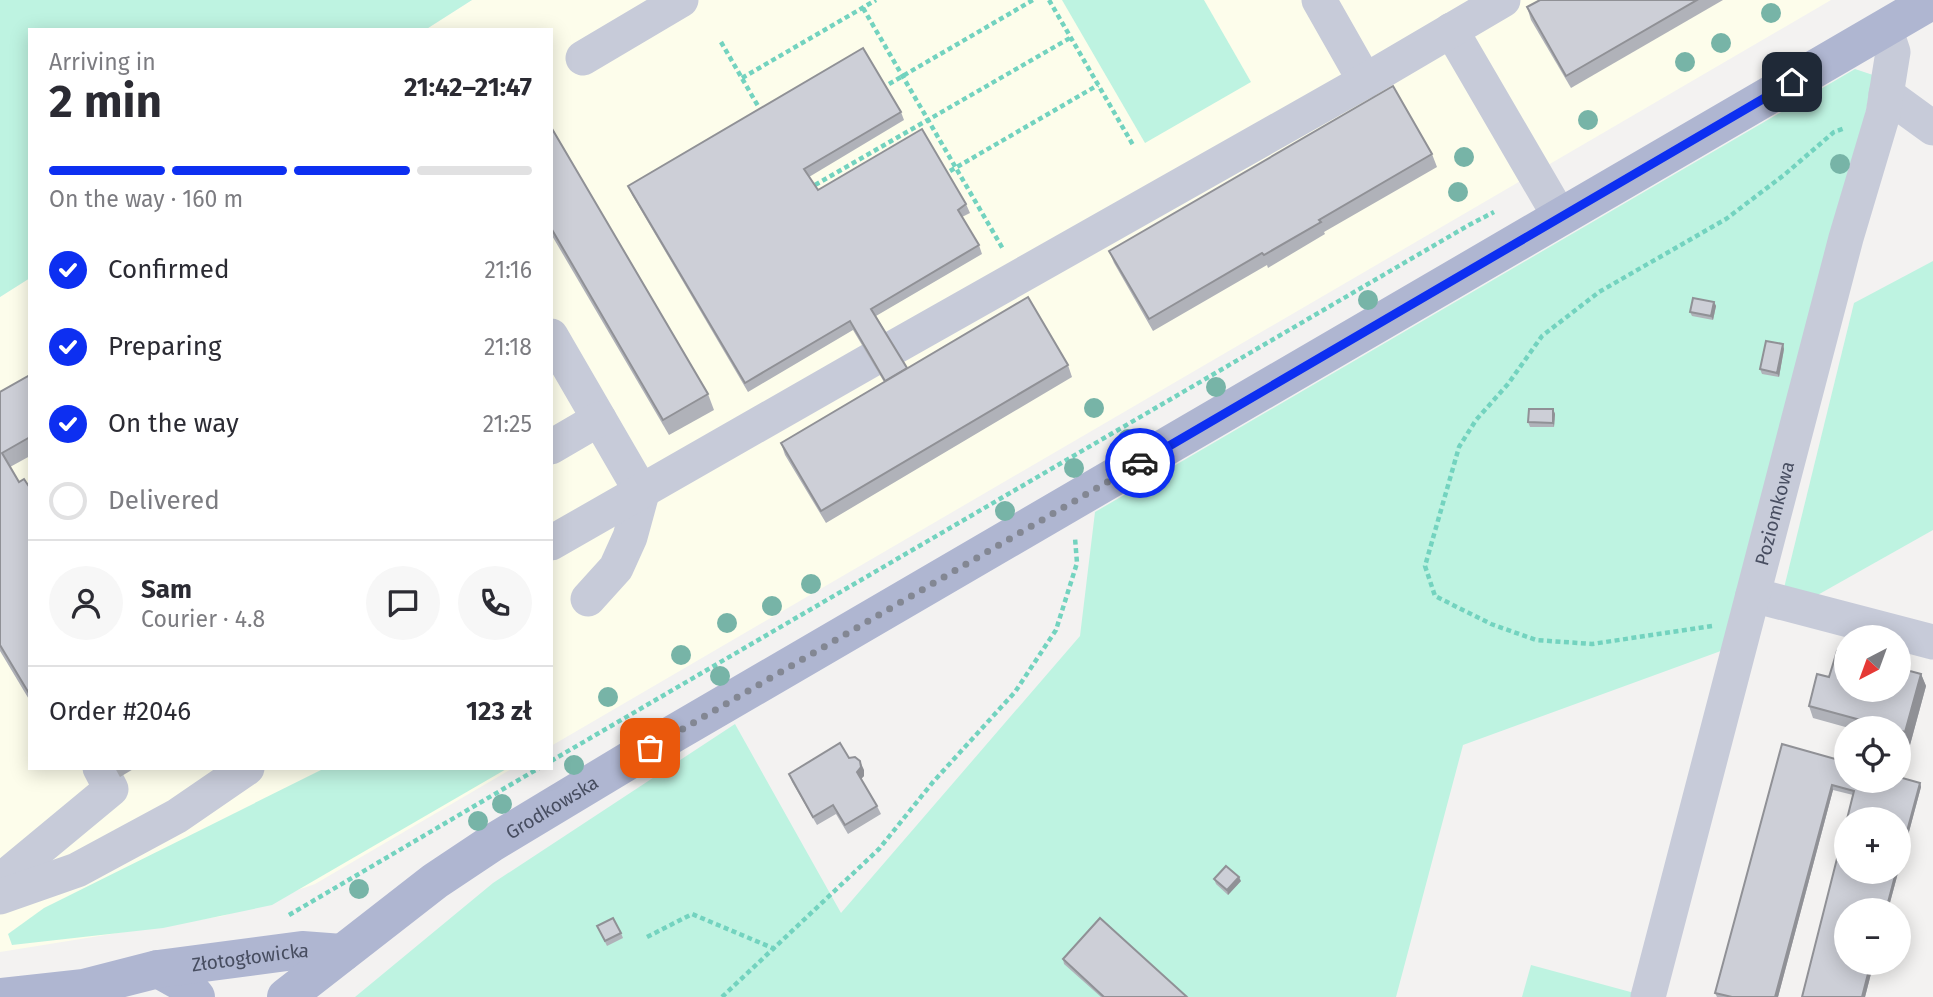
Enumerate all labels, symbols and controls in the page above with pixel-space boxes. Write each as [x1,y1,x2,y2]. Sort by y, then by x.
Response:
text: Arriving in [49,48,156,76]
pin [1762,52,1822,112]
icon: home [1773,63,1811,101]
text: 21:42–21:47 [404,72,532,103]
text: 2 min [49,74,162,129]
text: On the way · 160 m [49,185,243,213]
icon: check [49,251,87,289]
text: Confirmed [108,254,229,285]
text: 21:16 [484,256,532,284]
icon: check [49,328,87,366]
text: Preparing [108,331,221,362]
text: 21:18 [484,333,532,361]
icon: check [49,405,87,443]
text: On the way [108,408,239,439]
text: 21:25 [483,410,532,438]
courier [1105,428,1175,498]
icon: car [1121,444,1159,482]
street label: Poziomkowa [1750,459,1799,568]
text: Delivered [108,485,220,516]
button: person [49,566,123,640]
button: chat [366,566,440,640]
button: phone [458,566,532,640]
text: Sam [141,574,192,605]
text: Courier · 4.8 [141,605,265,633]
north arrow [1834,625,1911,702]
map controls [1834,625,1911,975]
text: Order #2046 [49,696,191,727]
text: 123 zł [466,696,532,727]
button: locate [1834,716,1911,793]
pin [620,718,680,778]
icon: bag [631,729,669,767]
street label: Grodkowska [501,770,602,844]
button: + [1834,807,1911,884]
button: − [1834,898,1911,975]
street label: Złotogłowicka [190,938,310,976]

